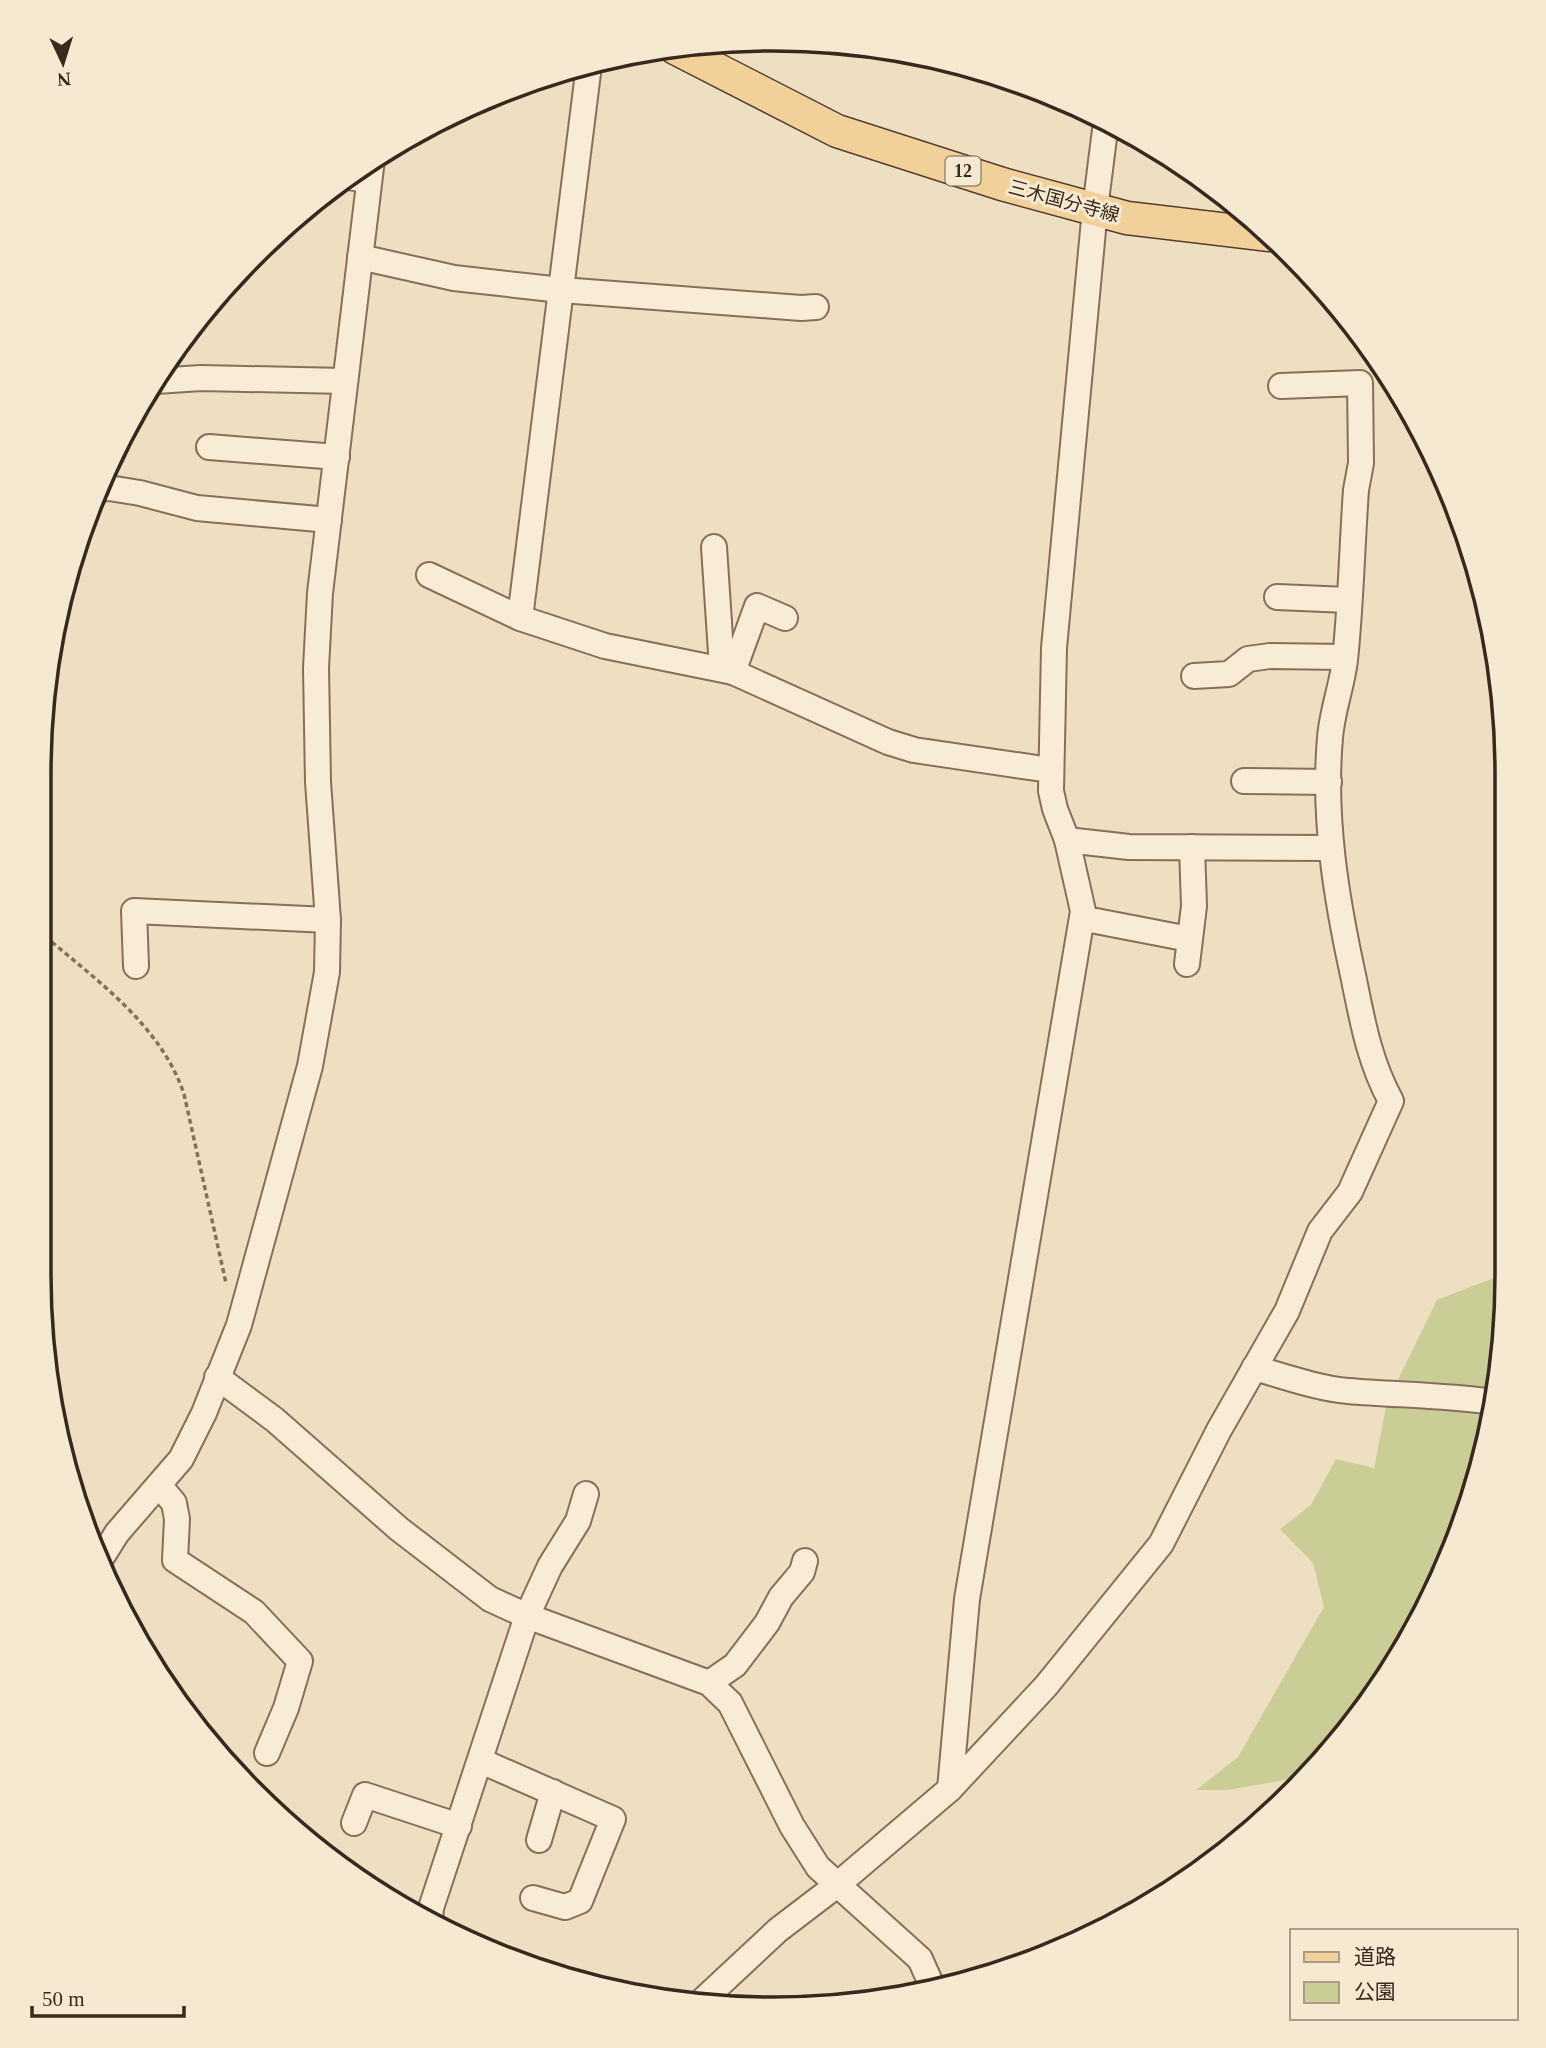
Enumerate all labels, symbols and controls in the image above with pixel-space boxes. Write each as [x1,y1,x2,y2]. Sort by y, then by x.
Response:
north arrow [28,28,98,98]
text: N [56,69,72,90]
road number: 12 [946,156,981,186]
street label: 三木国分寺線 [1006,176,1122,226]
legend [1290,1929,1518,2020]
text: 道路 [1354,1945,1396,1969]
scale bar [32,1974,184,2018]
text: 公園 [1354,1980,1396,2004]
text: 50 m [42,1987,85,2011]

